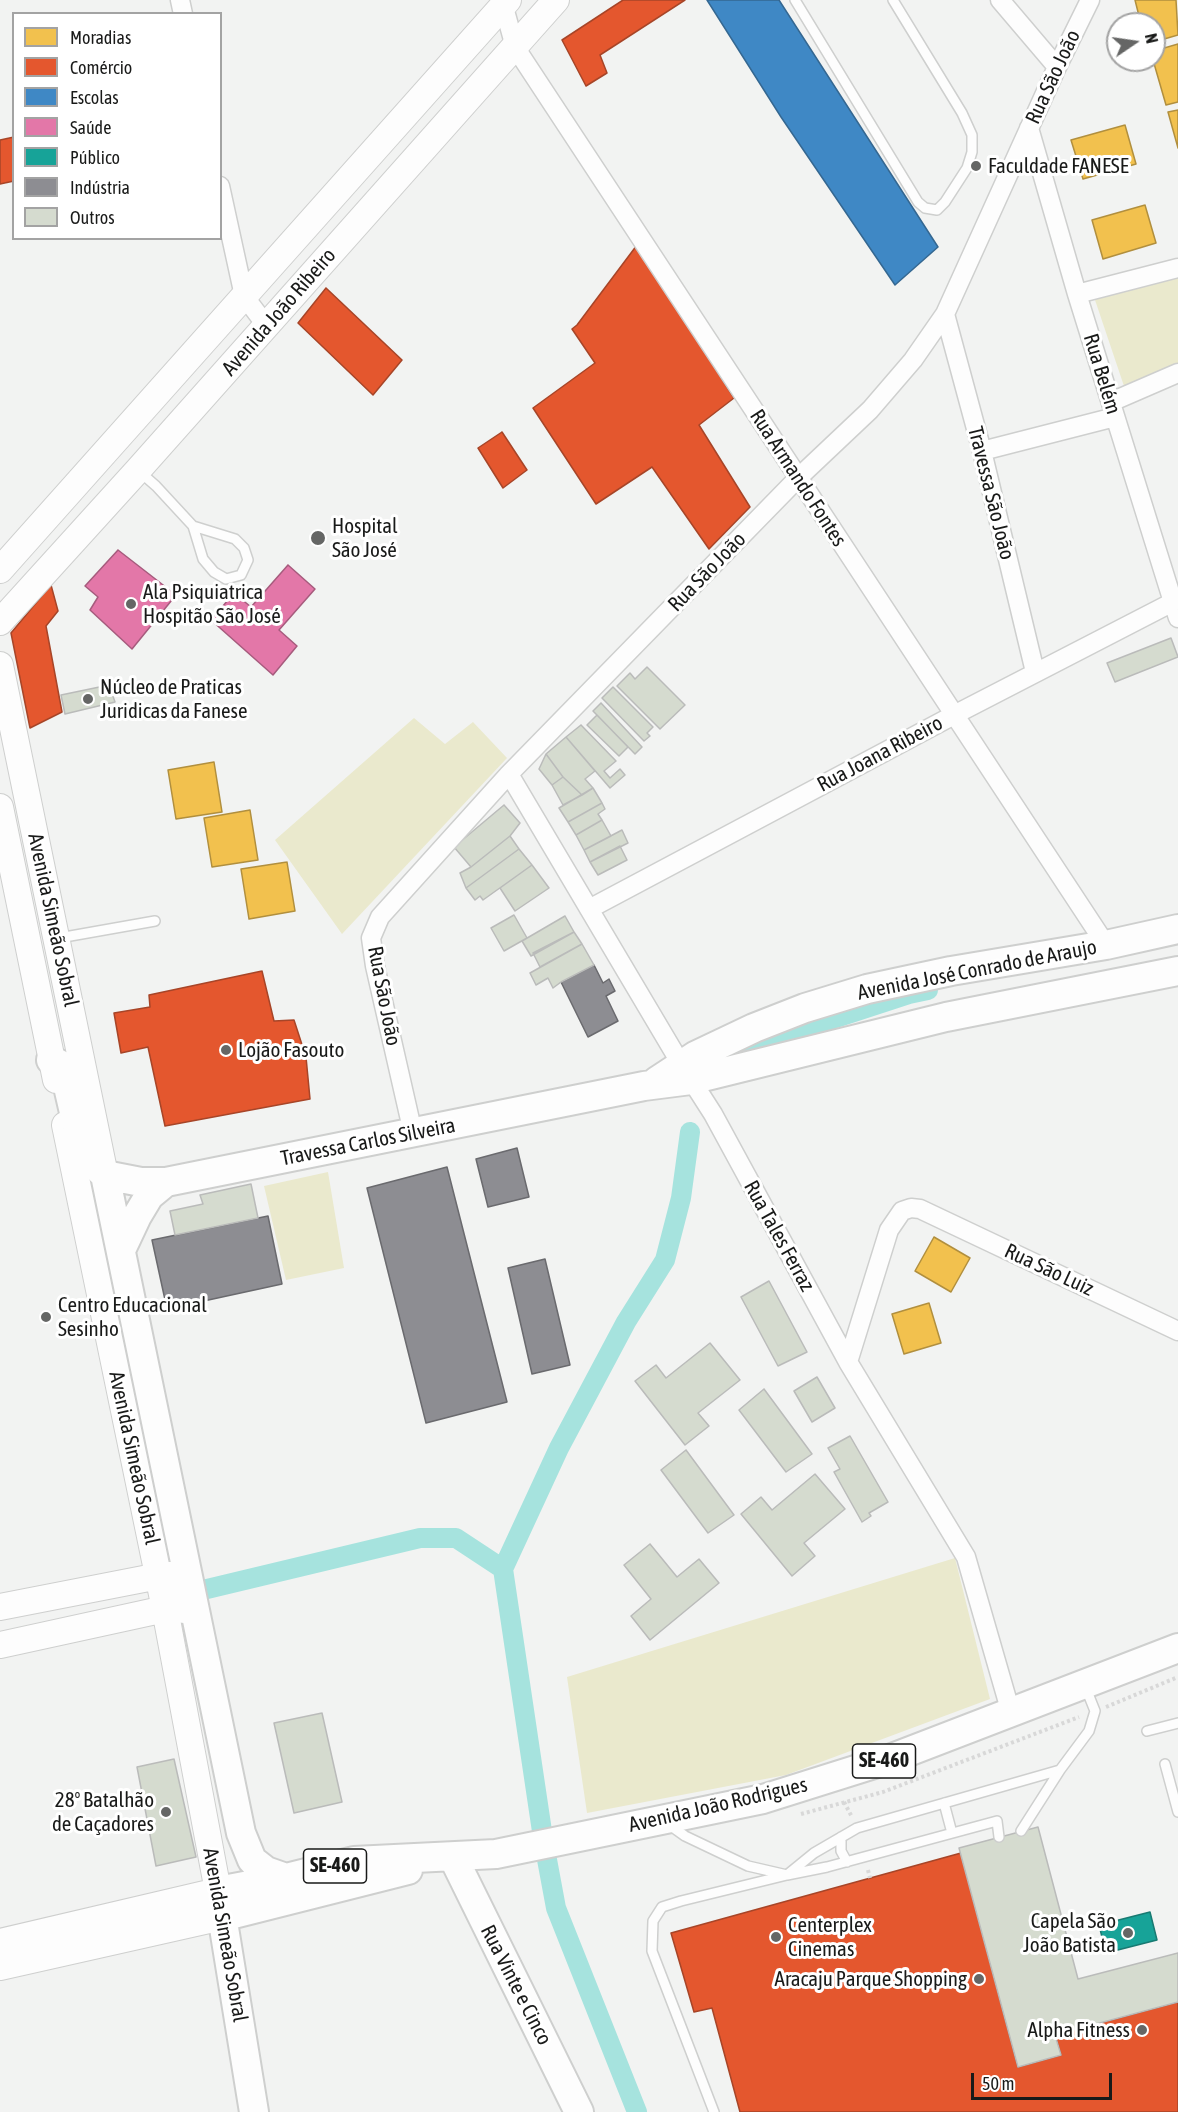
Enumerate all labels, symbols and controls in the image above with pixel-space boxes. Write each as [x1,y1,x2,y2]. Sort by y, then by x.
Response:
legend [12,12,222,240]
north arrow [1106,12,1166,72]
street label: Rua São João [1020,26,1086,128]
text: Moradias [70,27,131,48]
text: N [1142,32,1161,45]
text: Comércio [70,57,132,78]
text: Escolas [70,87,119,108]
text: Saúde [70,117,111,138]
text: Público [70,147,120,168]
place label: Faculdade FANESE [988,153,1129,179]
marker: Faculdade FANESE [969,159,983,173]
text: Indústria [70,177,130,198]
text: Outros [70,207,115,228]
street label: Avenida João Ribeiro [217,243,341,381]
street label: Rua Belém [1078,331,1126,417]
street label: Rua Armando Fontes [744,405,852,551]
street label: Travessa São João [962,424,1020,562]
place label: Hospital São José [332,513,398,563]
street label: Rua São João [663,527,751,617]
marker: Hospital São José [309,529,327,547]
place label: Ala Psiquiatrica Hospitão São José [143,579,281,629]
marker: Ala Psiquiatrica Hospitão São José [124,597,138,611]
place label: Núcleo de Praticas Juridicas da Fanese [100,674,248,724]
marker: Núcleo de Praticas Juridicas da Fanese [81,692,95,706]
street label: Rua Joana Ribeiro [813,710,947,798]
street label: Avenida Simeão Sobral [22,831,84,1009]
street label: Avenida José Conrado de Araujo [855,934,1099,1006]
street label: Rua São João [362,944,406,1048]
place label: Lojão Fasouto [238,1037,344,1063]
marker: Lojão Fasouto [219,1043,233,1057]
street label: Travessa Carlos Silveira [279,1113,457,1171]
street label: Rua Tales Ferraz [738,1176,820,1296]
street label: Rua São Luiz [1000,1238,1098,1302]
place label: Centro Educacional Sesinho [58,1292,207,1342]
marker: Centro Educacional Sesinho [39,1310,53,1324]
street label: Avenida Simeão Sobral [103,1369,165,1547]
road number: SE-460 [852,1744,916,1778]
street label: Avenida João Rodrigues [626,1772,810,1838]
place label: 28º Batalhão de Caçadores [52,1787,154,1837]
marker: 28º Batalhão de Caçadores [159,1805,173,1819]
street label: Avenida Simeão Sobral [197,1846,253,2024]
road number: SE-460 [304,1849,366,1883]
place label: Capela São João Batista [1023,1908,1116,1958]
place label: Centerplex Cinemas [788,1912,872,1962]
street label: Rua Vinte e Cinco [475,1921,557,2049]
marker: Capela São João Batista [1121,1926,1135,1940]
marker: Centerplex Cinemas [769,1930,783,1944]
place label: Aracaju Parque Shopping [775,1966,967,1992]
marker: Aracaju Parque Shopping [972,1972,986,1986]
place label: Alpha Fitness [1027,2017,1130,2043]
marker: Alpha Fitness [1135,2023,1149,2037]
scale bar [974,2061,1115,2099]
text: 50 m [982,2073,1014,2094]

